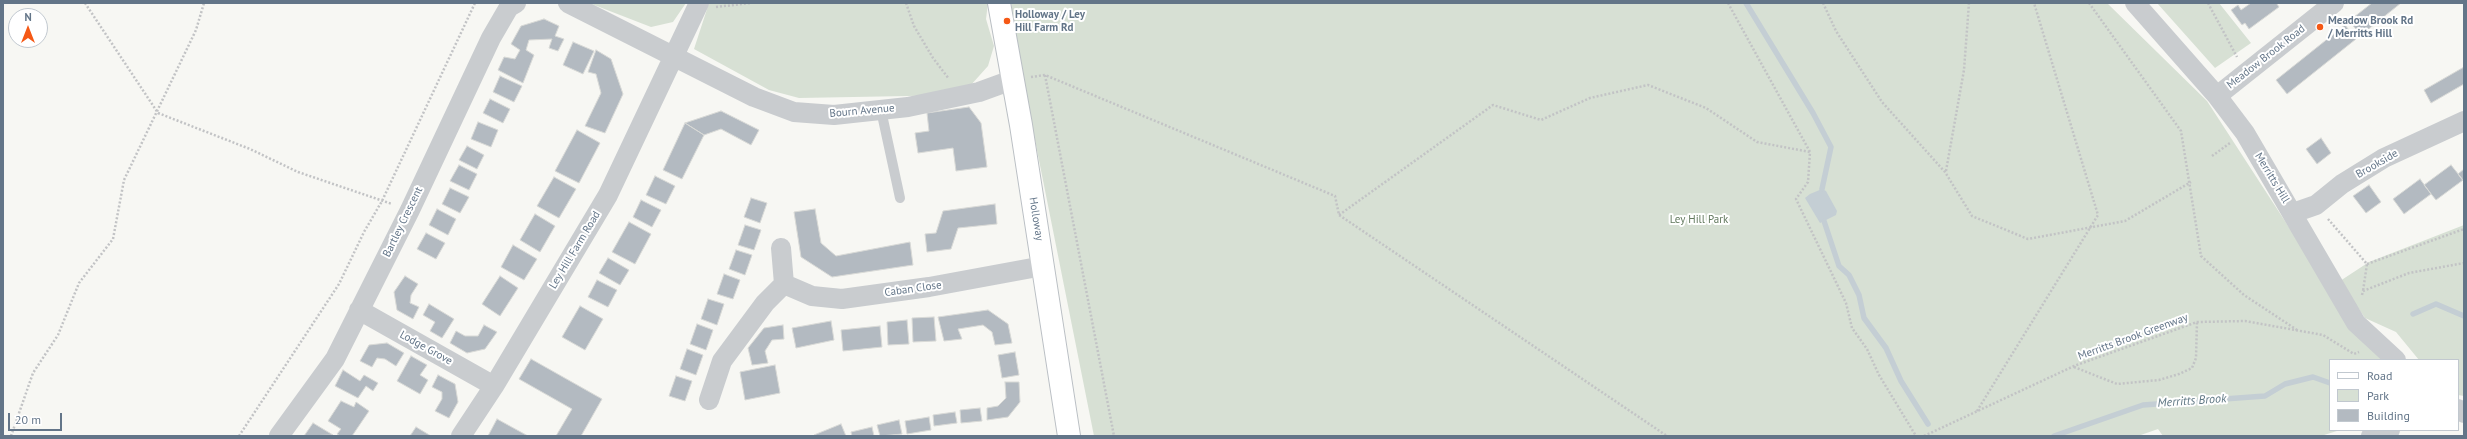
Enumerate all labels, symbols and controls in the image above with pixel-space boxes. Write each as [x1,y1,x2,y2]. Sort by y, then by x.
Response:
north arrow [8,8,48,48]
place label: Holloway / Ley Hill Farm Rd [1015,8,1085,34]
text: N [24,10,32,24]
place label: Meadow Brook Rd / Merritts Hill [2328,14,2413,40]
marker: Holloway / Ley Hill Farm Rd [1002,16,1012,26]
street label: Meadow Brook Road [2224,22,2308,92]
marker: Meadow Brook Rd / Merritts Hill [2315,22,2325,32]
street label: Bourn Avenue [829,102,895,120]
street label: Brookside [2354,147,2400,181]
street label: Merritts Hill [2252,150,2292,206]
street label: Bartley Crescent [380,185,426,259]
street label: Holloway [1026,196,1046,242]
street label: Ley Hill Farm Road [547,209,603,291]
park label: Ley Hill Park [1670,213,1728,227]
street label: Caban Close [884,278,942,300]
street label: Merritts Brook Greenway [2076,311,2190,363]
street label: Lodge Grove [397,328,455,368]
legend [2329,359,2459,431]
text: Road [2367,368,2392,383]
text: Park [2367,388,2389,403]
water label: Merritts Brook [2157,391,2227,411]
scale bar [10,405,64,431]
text: Building [2367,408,2410,423]
text: 20 m [15,412,41,427]

